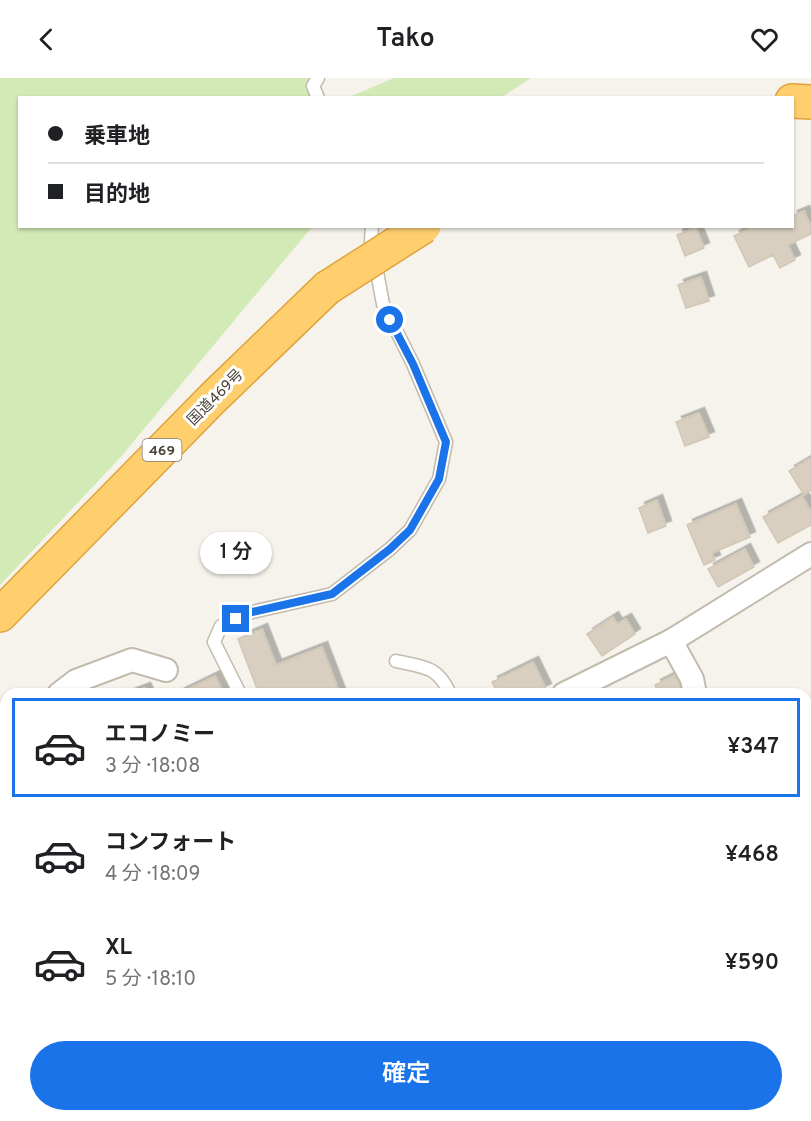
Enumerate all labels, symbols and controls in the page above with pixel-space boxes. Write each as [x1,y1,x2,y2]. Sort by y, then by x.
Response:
text: Tako [376,22,435,56]
icon: back [30,23,63,56]
icon: heart [748,23,781,56]
text: 乗車地 [84,124,150,151]
text: 目的地 [84,182,150,209]
route start [376,306,403,333]
street label: 国道469号 [184,366,248,430]
road number: 469 [142,439,182,461]
callout: 1 分 [200,532,272,574]
text: 1 分 [220,540,252,566]
route end [222,605,249,632]
icon: car [33,721,87,775]
text: エコノミー [105,722,215,749]
text: ¥347 [727,734,779,761]
text: 3 分 · 18:08 [105,754,200,780]
icon: car [33,829,87,883]
text: コンフォート [105,830,236,857]
text: ¥468 [725,842,779,869]
text: 4 分 · 18:09 [105,862,200,888]
text: XL [105,935,132,962]
icon: car [33,937,87,991]
text: ¥590 [725,950,779,977]
text: 5 分 · 18:10 [105,967,196,993]
button: 確定 [30,1041,782,1110]

